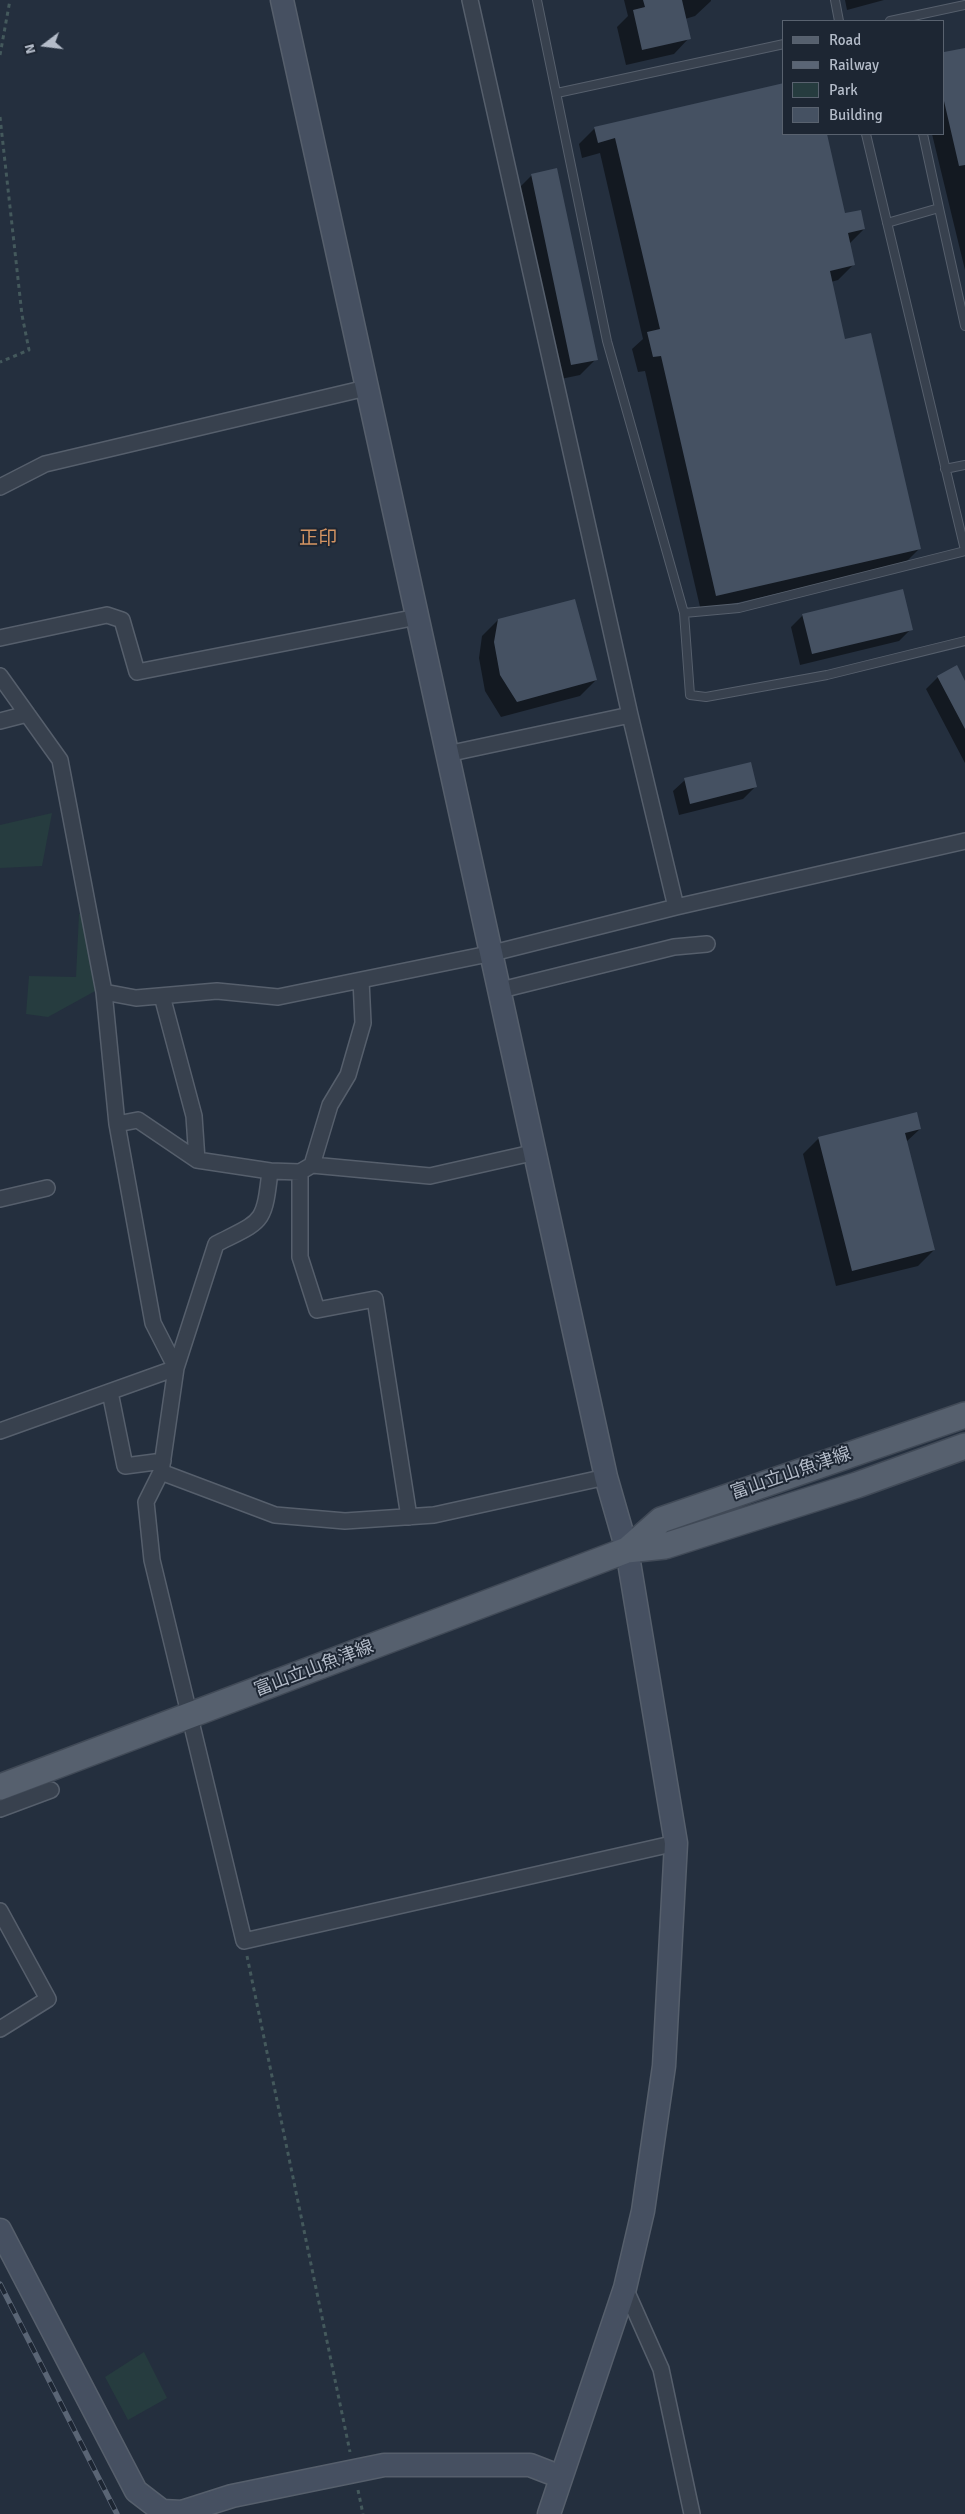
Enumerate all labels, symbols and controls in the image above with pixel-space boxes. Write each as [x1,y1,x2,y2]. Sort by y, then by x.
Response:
north arrow [20,20,70,70]
legend [782,20,945,135]
text: Road [829,31,861,49]
text: N [21,42,40,56]
text: Railway [829,56,879,74]
text: Park [829,81,858,99]
text: Building [829,106,883,124]
district label: 正印 [299,528,337,550]
street label: 富山立山魚津線 [728,1443,854,1505]
street label: 富山立山魚津線 [251,1636,377,1702]

